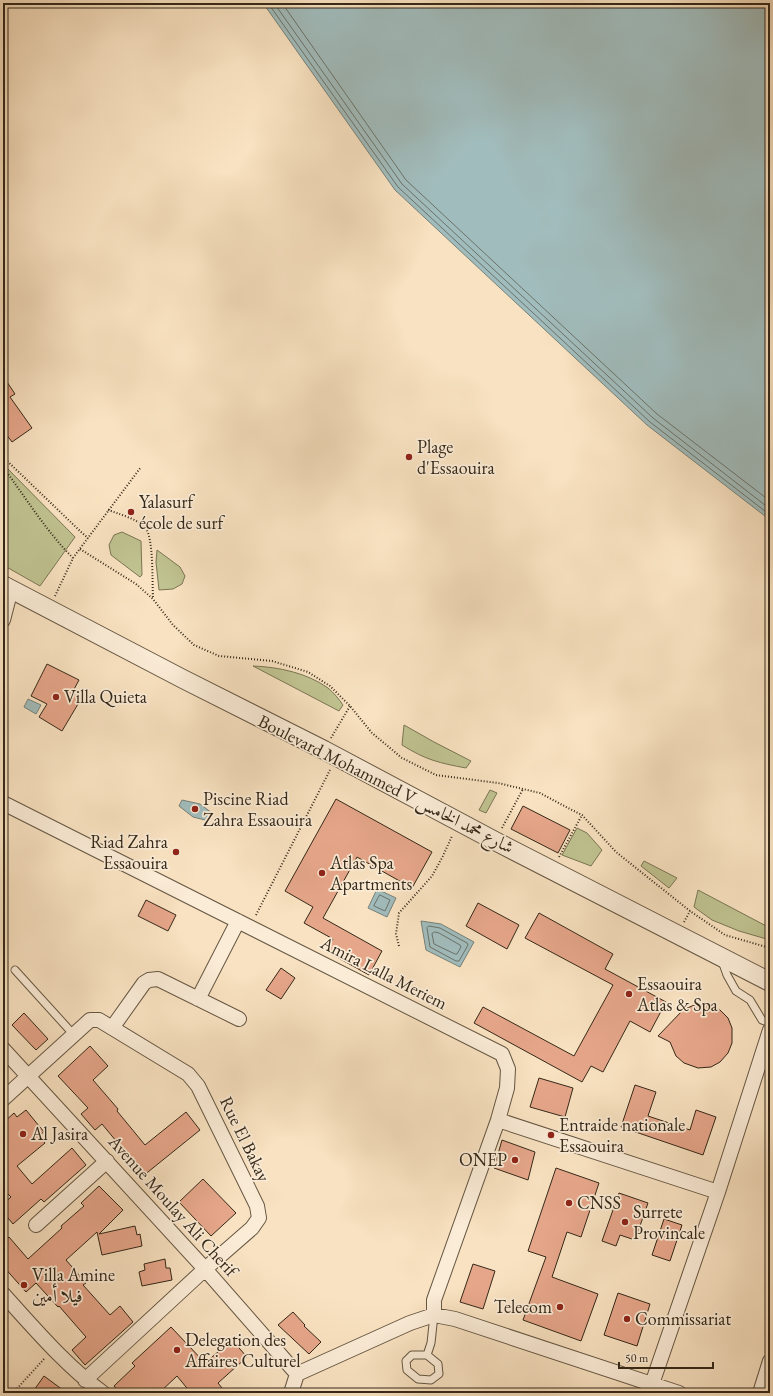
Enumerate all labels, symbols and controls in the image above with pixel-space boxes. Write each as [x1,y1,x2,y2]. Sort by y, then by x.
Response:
place label: Plage d'Essaouira [417,435,495,479]
marker: Plage d'Essaouira [404,452,414,462]
place label: Yalasurf école de surf [139,490,225,534]
marker: Yalasurf école de surf [126,507,136,517]
place label: Villa Quieta [64,685,148,708]
marker: Villa Quieta [51,692,61,702]
street label: Boulevard Mohammed V شارع محمد الخامس [253,709,518,862]
place label: Piscine Riad Zahra Essaouira [203,787,313,831]
marker: Piscine Riad Zahra Essaouira [190,804,200,814]
place label: Riad Zahra Essaouira [90,830,169,874]
marker: Riad Zahra Essaouira [171,847,181,857]
place label: Atlas Spa Apartments [329,851,412,895]
marker: Atlas Spa Apartments [317,868,327,878]
street label: Amira Lalla Meriem [316,930,451,1014]
place label: Essaouira Atlas & Spa [636,972,719,1016]
marker: Essaouira Atlas & Spa [624,989,634,999]
street label: Rue El Bakay [215,1092,276,1185]
place label: Entraide nationale Essaouira [559,1113,685,1157]
place label: Al Jasira [30,1122,89,1145]
marker: Al Jasira [18,1129,28,1139]
street label: Avenue Moulay Ali Cherif [103,1129,244,1283]
marker: Entraide nationale Essaouira [546,1130,556,1140]
place label: ONEP [459,1148,507,1171]
marker: ONEP [510,1155,520,1165]
place label: CNSS [577,1191,621,1214]
marker: CNSS [564,1198,574,1208]
place label: Surrete Provincale [633,1200,705,1244]
marker: Surrete Provincale [620,1217,630,1227]
place label: Villa Amine فيلا أمين [32,1263,115,1307]
marker: Villa Amine فيلا أمين [19,1280,29,1290]
place label: Telecom [494,1295,552,1318]
marker: Telecom [555,1302,565,1312]
place label: Commissariat [635,1307,732,1330]
marker: Commissariat [622,1314,632,1324]
place label: Delegation des Affaires Culturel [184,1328,300,1372]
scale bar [619,1344,713,1370]
marker: Delegation des Affaires Culturel [172,1345,182,1355]
text: 50 m [625,1350,649,1366]

